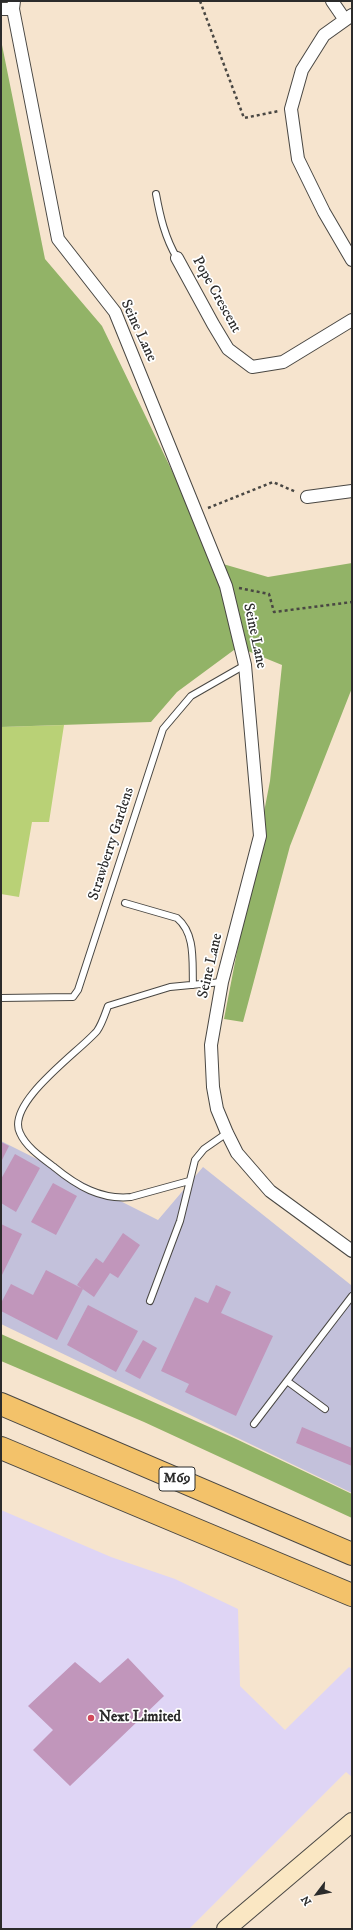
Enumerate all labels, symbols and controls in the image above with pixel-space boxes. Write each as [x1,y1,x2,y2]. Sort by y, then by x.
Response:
street label: Pope Crescent [188,254,244,336]
street label: Seine Lane [116,297,160,365]
street label: Seine Lane [238,602,270,670]
street label: Strawberry Gardens [85,785,139,903]
street label: Seine Lane [195,932,227,1000]
road number: M69 [159,1467,195,1491]
place label: Next Limited [99,1709,181,1727]
marker: Next Limited [86,1713,96,1723]
north arrow [297,1874,337,1914]
text: N [298,1893,315,1908]

